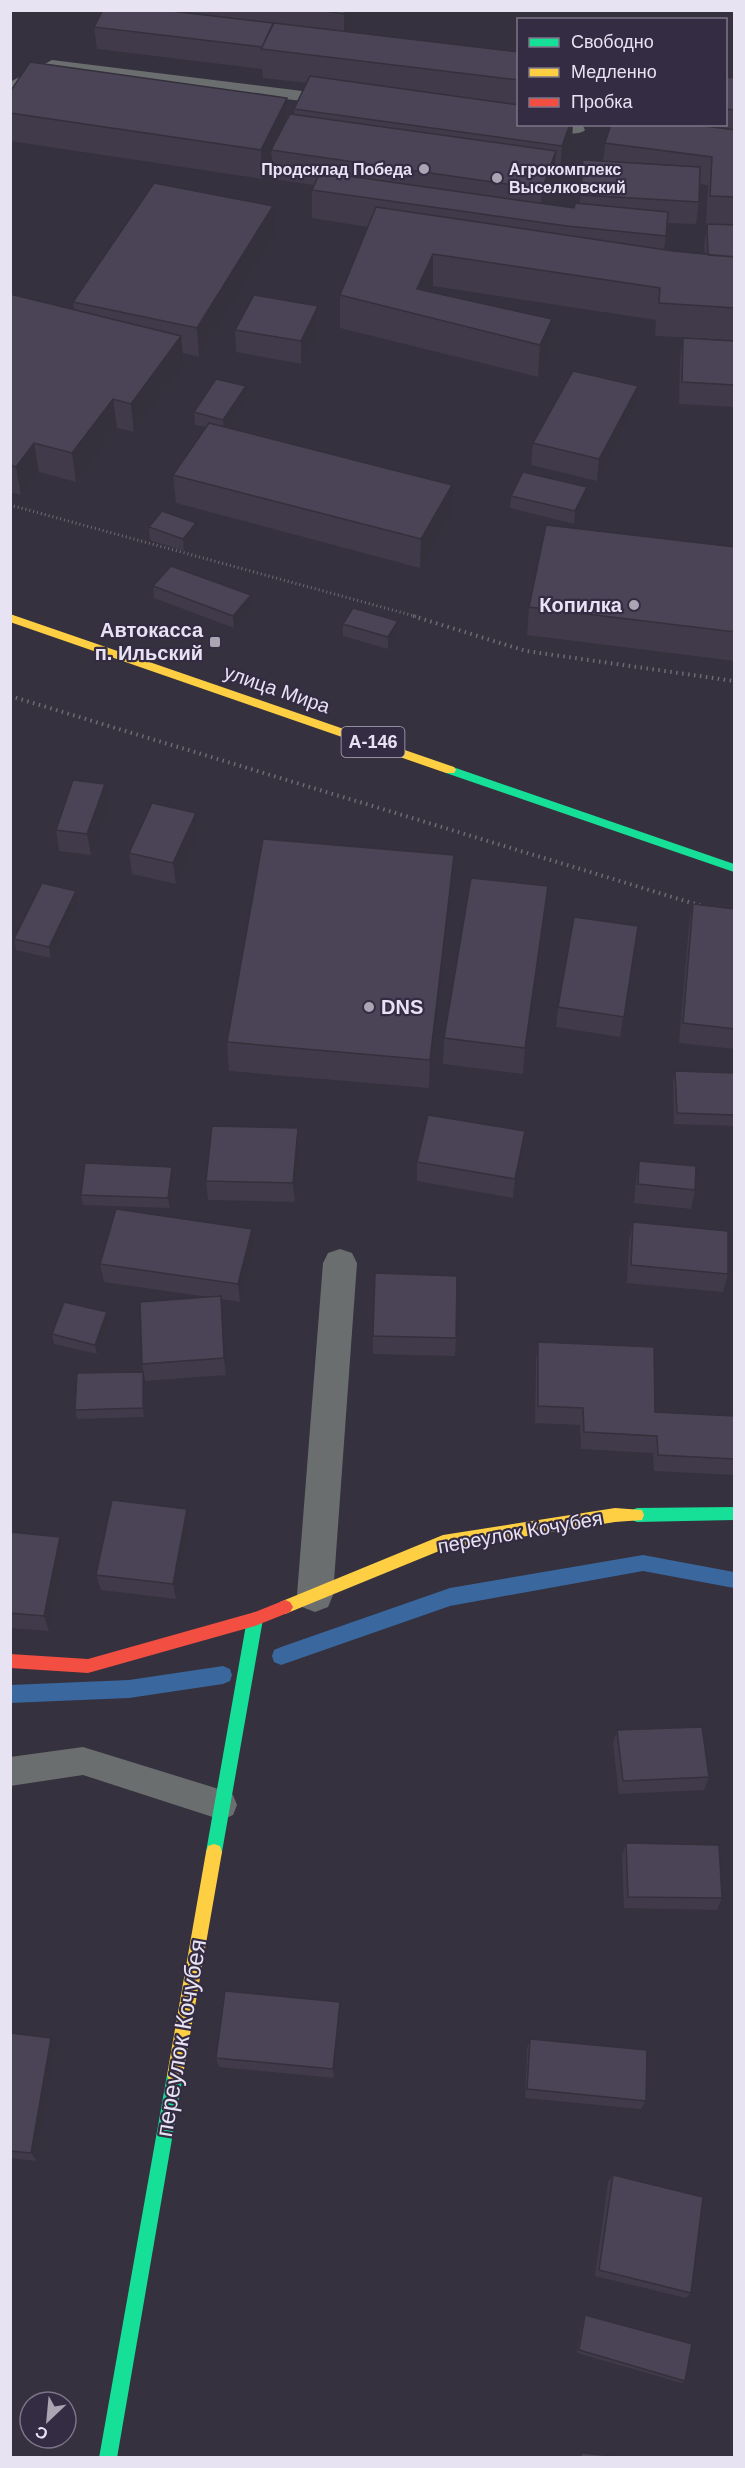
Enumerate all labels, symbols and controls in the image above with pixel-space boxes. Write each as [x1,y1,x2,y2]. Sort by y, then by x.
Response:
legend [517,18,727,126]
text: Свободно [571,32,654,52]
text: Медленно [571,62,657,82]
text: Пробка [571,92,634,112]
place label: Продсклад Победа [261,161,412,178]
place label: Агрокомплекс Выселковский [509,161,626,196]
marker: Продсклад Победа [417,162,431,176]
marker: Агрокомплекс Выселковский [490,171,504,185]
place label: Копилка [539,594,623,616]
marker: Копилка [627,598,641,612]
place label: Автокасса п. Ильский [95,619,204,664]
marker: Автокасса п. Ильский [208,635,222,649]
street label: улица Мира [221,661,334,718]
road number: А-146 [342,727,404,757]
place label: DNS [381,996,423,1018]
marker: DNS [362,1000,376,1014]
street label: переулок Кочубея [436,1507,604,1557]
street label: переулок Кочубея [150,1937,211,2139]
north arrow [18,2390,78,2450]
text: С [32,2423,51,2443]

